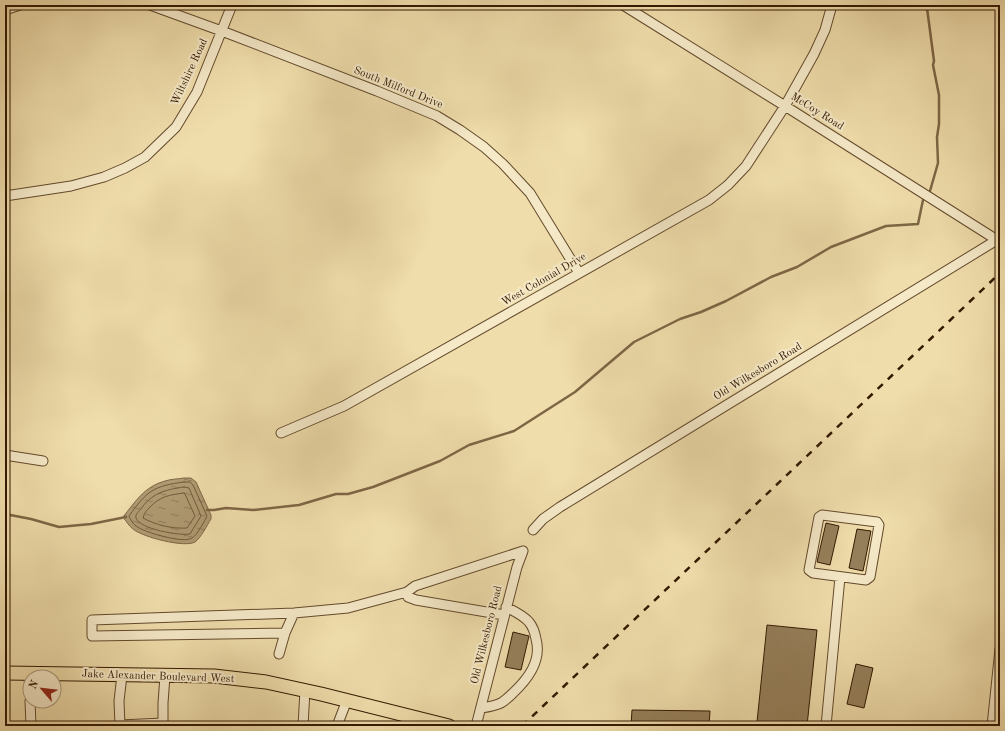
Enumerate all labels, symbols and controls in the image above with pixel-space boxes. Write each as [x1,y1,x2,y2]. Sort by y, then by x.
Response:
street label: Wiltshire Road [170,37,210,107]
street label: South Milford Drive [352,65,444,111]
street label: McCoy Road [789,91,846,133]
street label: West Colonial Drive [500,251,588,309]
street label: Old Wilkesboro Road [712,341,804,403]
street label: Old Wilkesboro Road [469,584,505,685]
north arrow [22,669,62,709]
street label: Jake Alexander Boulevard West [81,669,235,685]
text: N [28,678,42,691]

